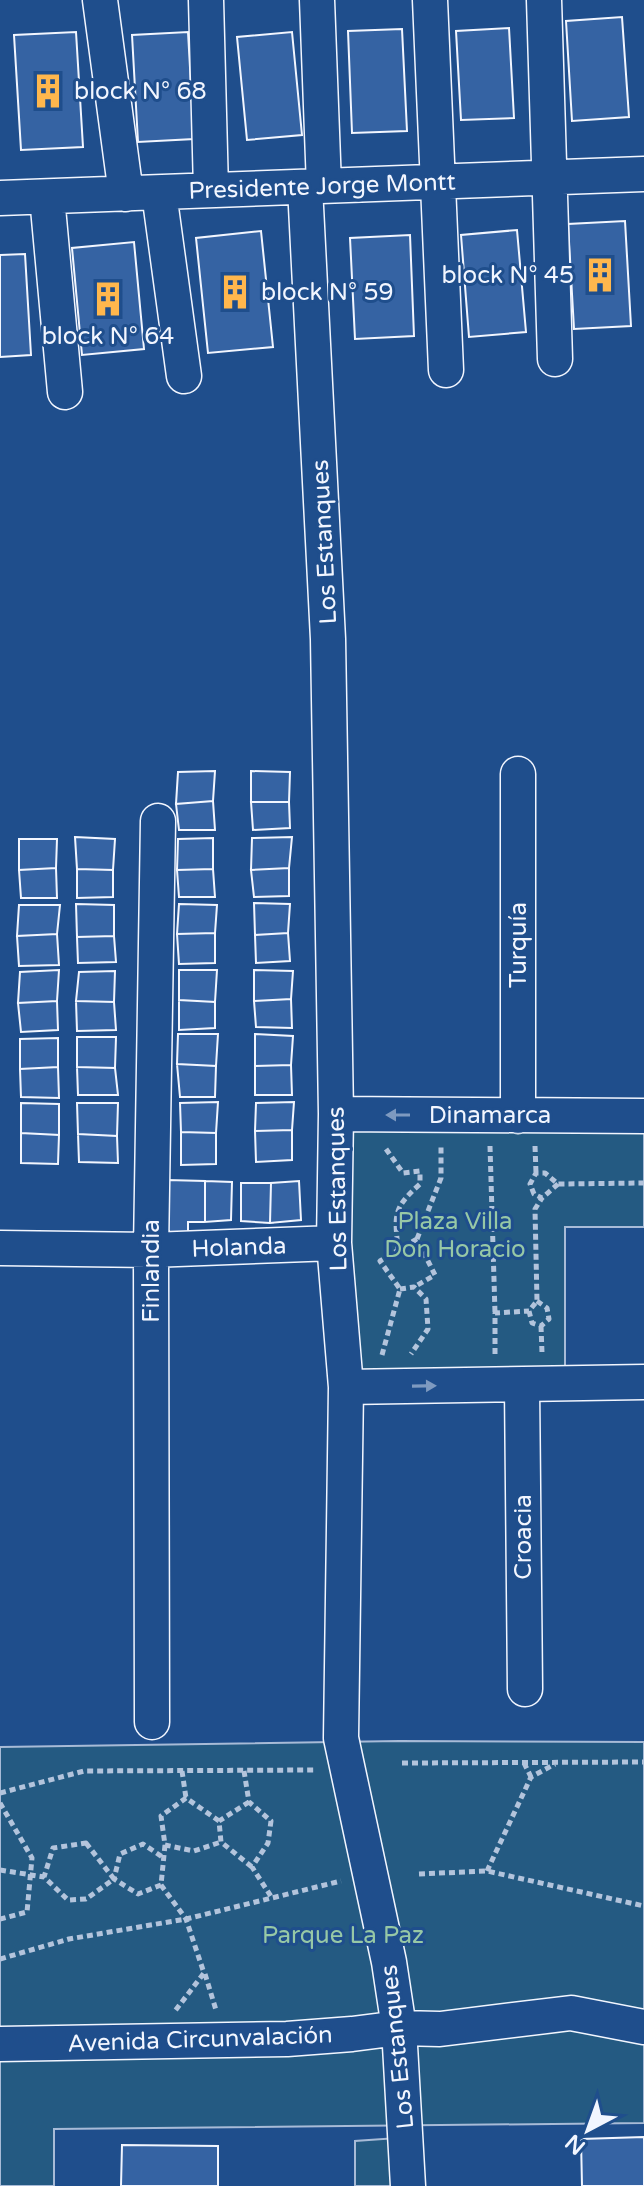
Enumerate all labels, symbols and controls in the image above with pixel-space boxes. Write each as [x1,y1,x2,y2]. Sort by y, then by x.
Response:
building icon: block N° 68 [29,72,67,110]
place label: block N° 68 [74,77,207,106]
street label: Presidente Jorge Montt [188,167,456,206]
building icon: block N° 45 [581,256,619,294]
place label: block N° 45 [441,261,574,290]
building icon: block N° 59 [216,273,254,311]
place label: block N° 59 [261,278,394,307]
building icon: block N° 64 [89,280,127,318]
place label: block N° 64 [42,322,174,351]
street label: Los Estanques [306,459,343,625]
street label: Turquía [504,902,533,988]
street label: Dinamarca [429,1101,551,1130]
street label: Los Estanques [322,1106,353,1272]
one-way arrow [385,1109,410,1121]
park label: Plaza Villa Don Horacio [384,1207,526,1264]
street label: Finlandia [137,1219,166,1323]
street label: Holanda [191,1231,287,1264]
one-way arrow [412,1380,437,1393]
street label: Croacia [509,1494,538,1580]
park label: Parque La Paz [262,1921,424,1950]
street label: Los Estanques [374,1963,421,2130]
street label: Avenida Circunvalación [67,2020,333,2059]
north arrow [548,2090,628,2170]
text: N [560,2129,591,2160]

